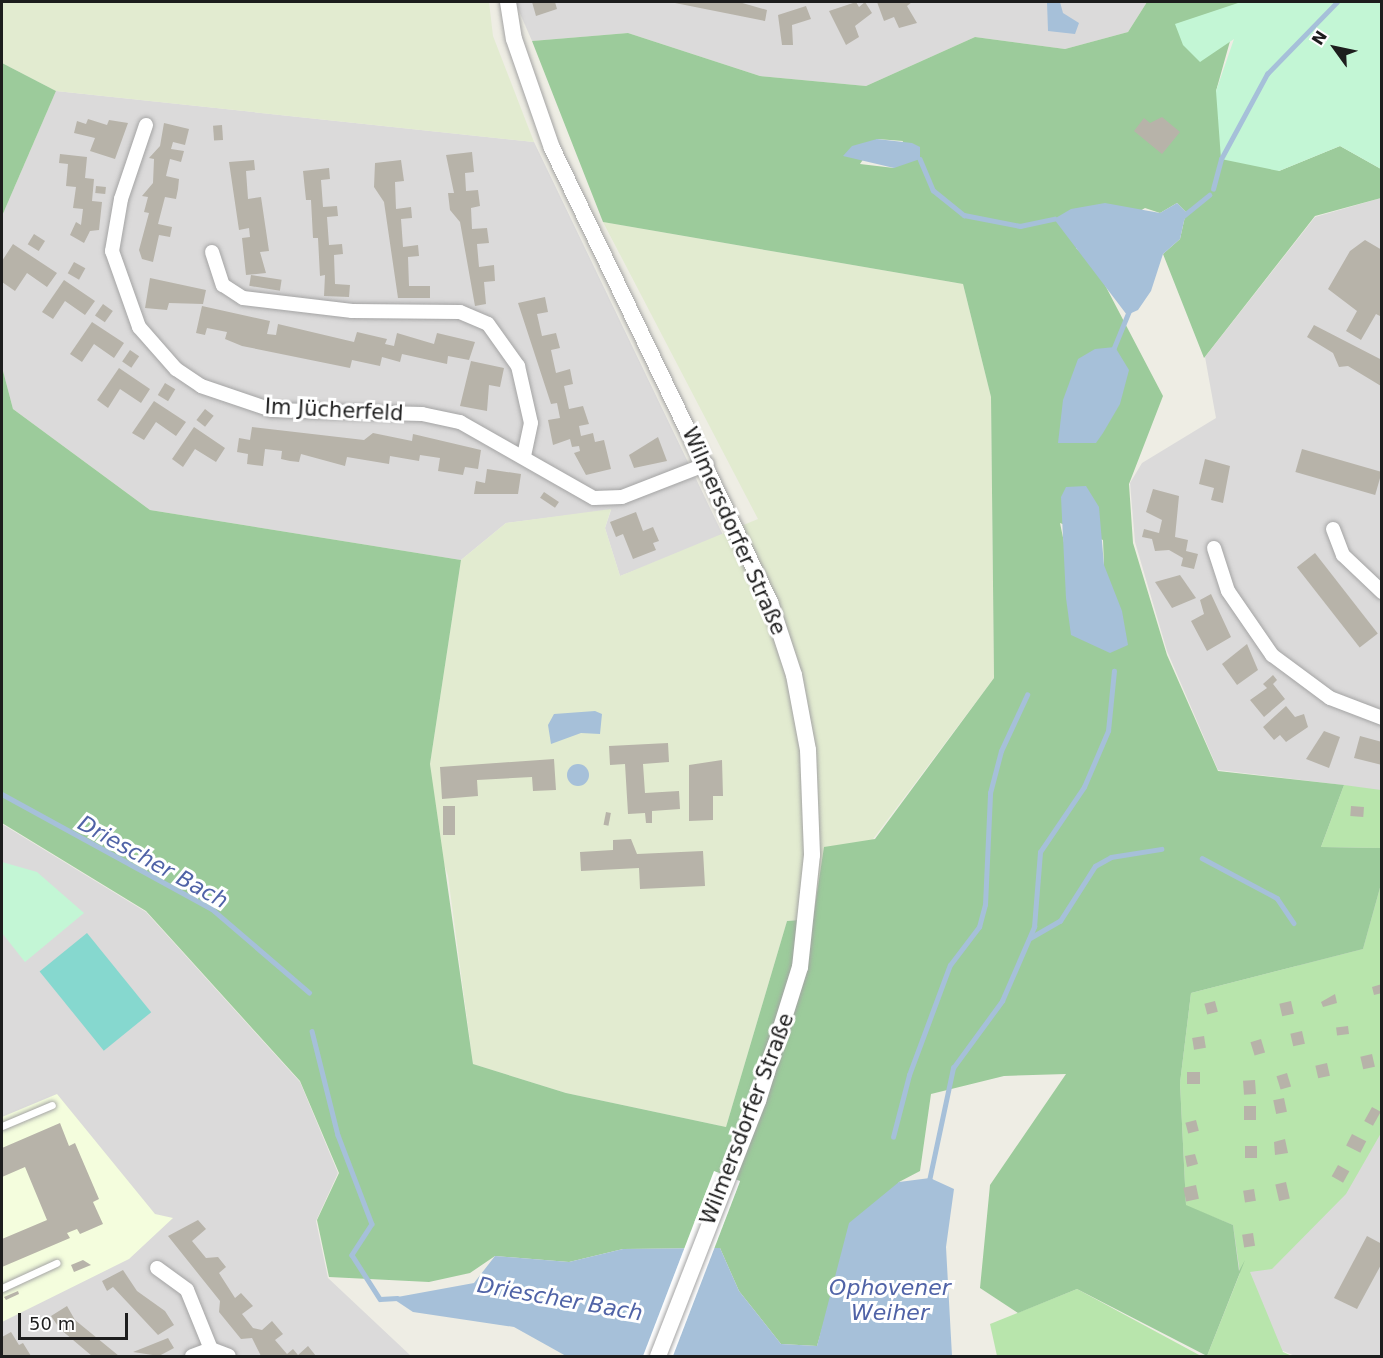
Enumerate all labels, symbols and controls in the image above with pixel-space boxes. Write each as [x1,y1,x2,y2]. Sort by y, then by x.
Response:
north arrow [1305,18,1365,78]
text: N [1308,27,1331,49]
street label: Im Jücherfeld [264,394,404,426]
street label: Wilmersdorfer Straße [677,423,791,639]
water label: Driescher Bach [73,810,233,914]
street label: Wilmersdorfer Straße [695,1010,799,1228]
water label: Driescher Bach [475,1271,645,1327]
water label: Ophovener Weiher [829,1274,951,1326]
scale bar [21,1301,130,1339]
text: 50 m [29,1313,75,1334]

